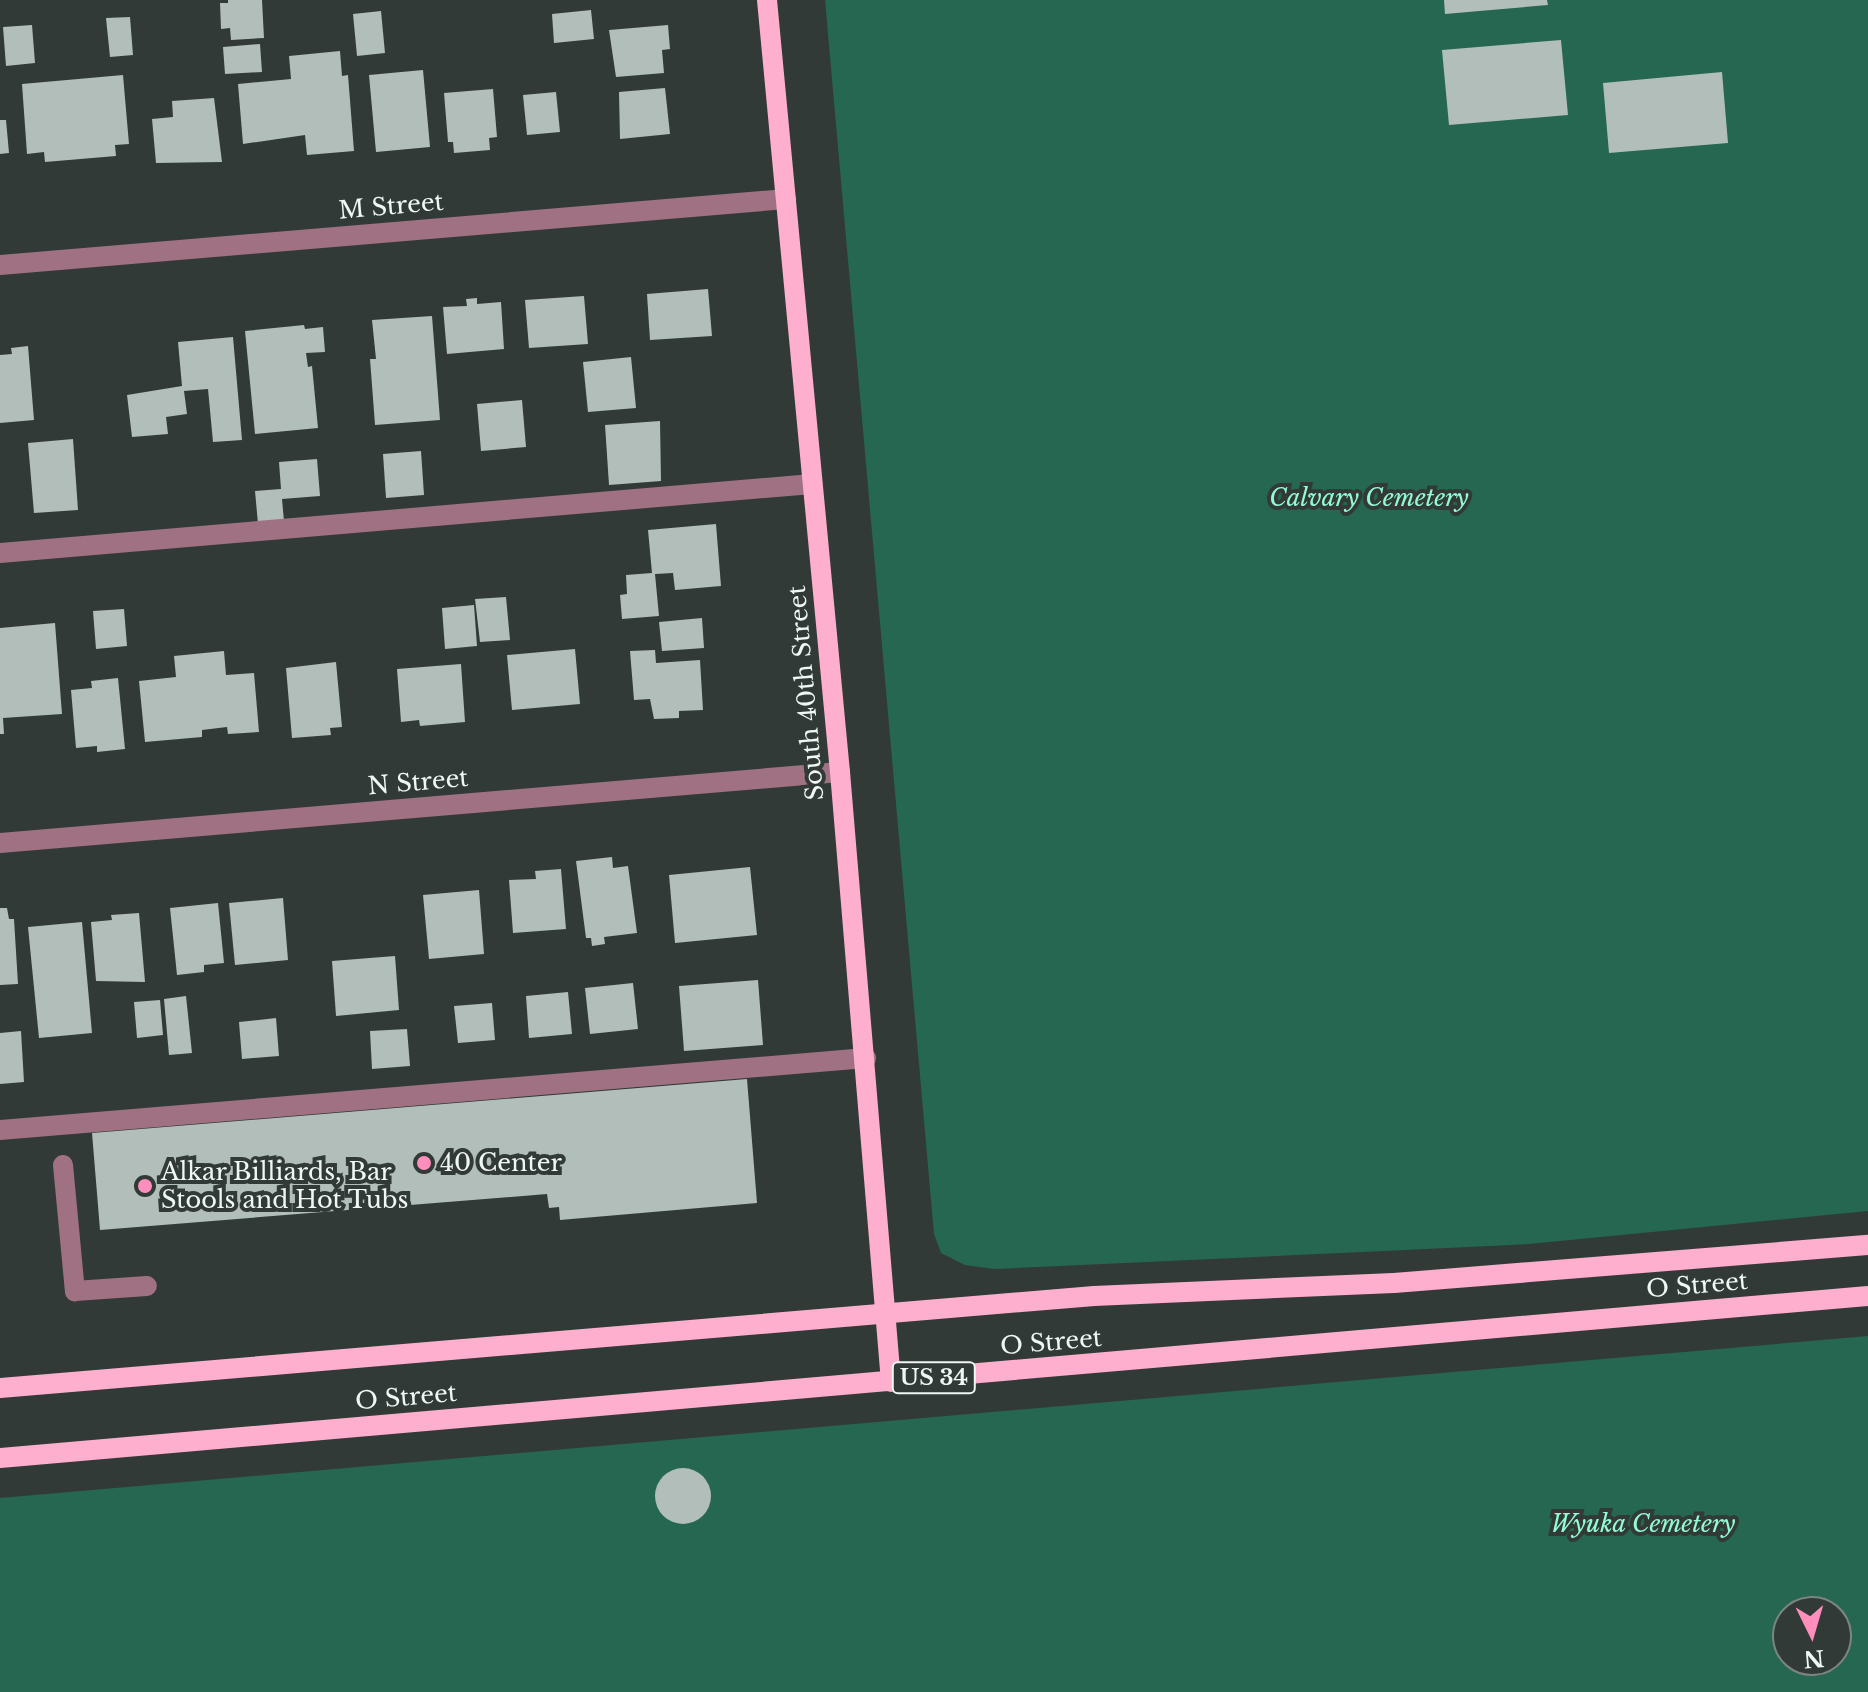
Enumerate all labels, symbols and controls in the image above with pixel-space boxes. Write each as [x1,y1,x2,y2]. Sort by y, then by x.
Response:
street label: M Street [337,187,445,225]
park label: Calvary Cemetery [1269,484,1469,512]
street label: South 40th Street [782,584,830,802]
street label: N Street [367,763,469,801]
place label: 40 Center [440,1149,562,1177]
marker: 40 Center [415,1154,433,1172]
place label: Alkar Billiards, Bar Stools and Hot Tubs [161,1158,409,1214]
marker: Alkar Billiards, Bar Stools and Hot Tubs [136,1177,154,1195]
street label: O Street [1645,1266,1749,1304]
street label: O Street [999,1323,1103,1361]
road number: US 34 [890,1360,978,1396]
street label: O Street [354,1378,458,1416]
park label: Wyuka Cemetery [1550,1510,1736,1538]
north arrow [1772,1596,1852,1676]
text: N [1802,1644,1825,1673]

